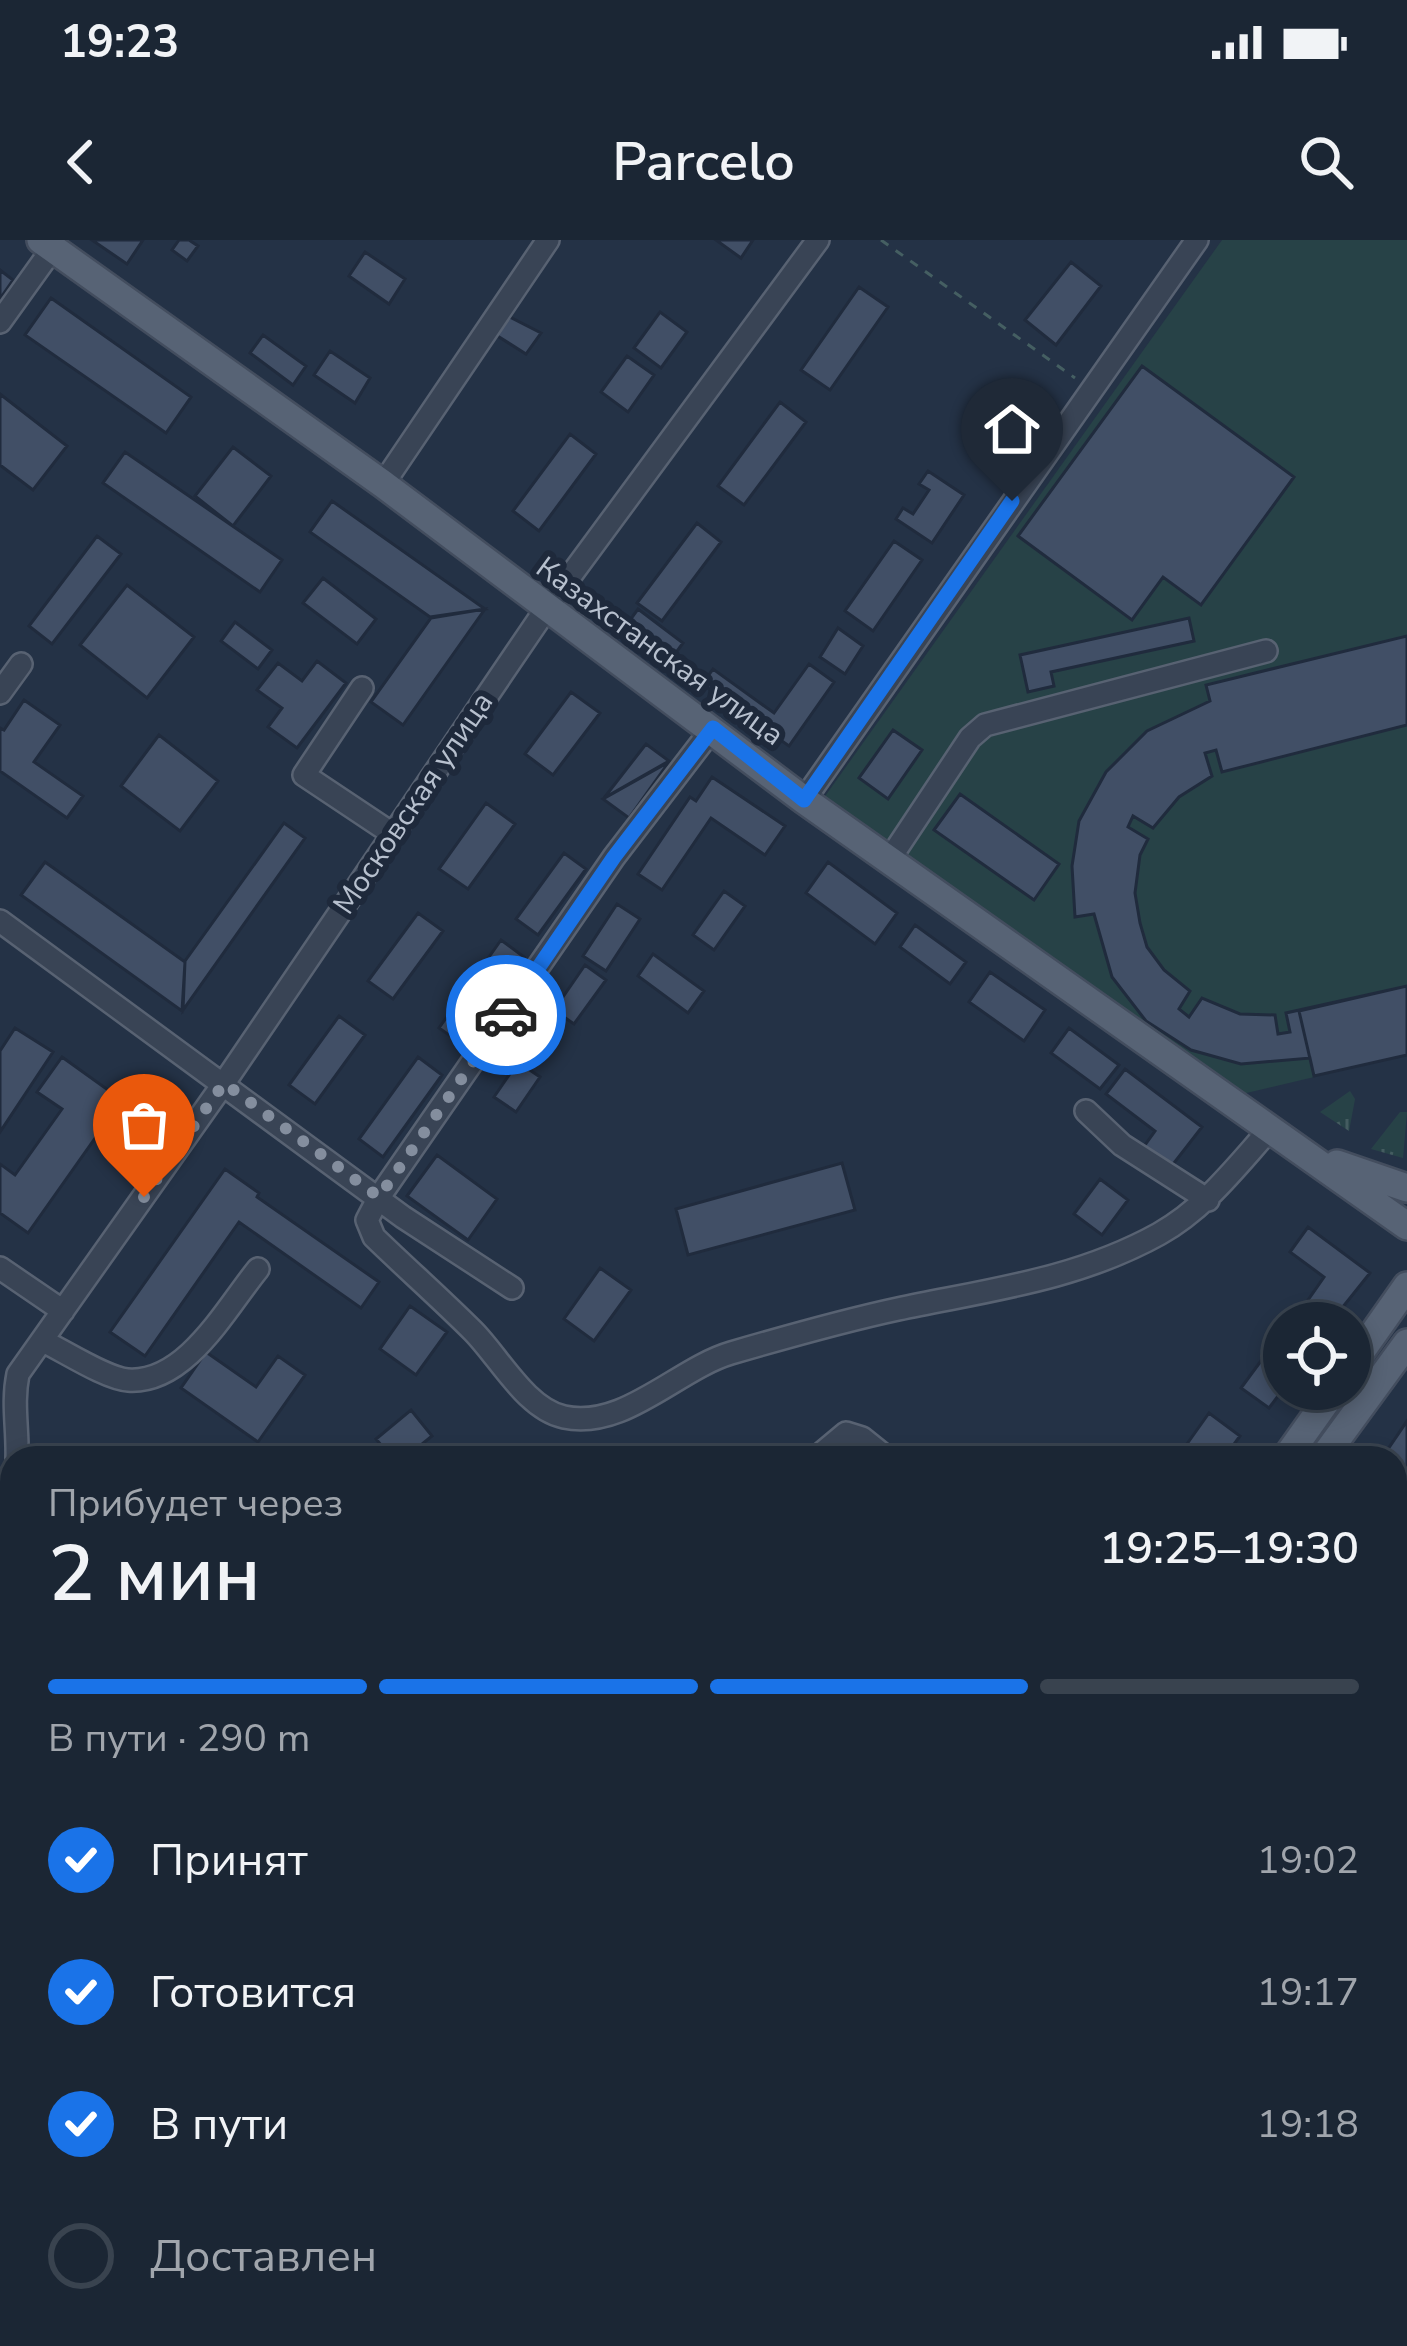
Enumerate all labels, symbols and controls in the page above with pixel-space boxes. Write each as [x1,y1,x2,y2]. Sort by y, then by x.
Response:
text: 19:23 [60,12,179,73]
text: Parcelo [612,125,795,199]
icon: back [48,129,114,195]
icon: search [1293,129,1359,195]
pin [961,378,1063,501]
icon: home [979,396,1045,462]
street label: Казахстанская улица [527,547,792,755]
street label: Московская улица [324,684,503,922]
courier [446,955,566,1075]
icon: car [473,982,539,1048]
pin [93,1074,195,1197]
icon: bag [111,1092,177,1158]
map controls [1263,1302,1371,1410]
button: locate [1263,1302,1371,1410]
text: Прибудет через [48,1477,343,1530]
text: 19:25–19:30 [1099,1518,1359,1579]
text: 2 мин [48,1521,260,1628]
text: В пути · 290 m [48,1712,310,1765]
icon: check [48,1827,114,1893]
text: Принят [150,1830,308,1891]
text: 19:02 [1257,1834,1359,1887]
icon: check [48,1959,114,2025]
text: Готовится [150,1962,356,2023]
text: 19:17 [1257,1966,1359,2019]
icon: check [48,2091,114,2157]
text: В пути [150,2094,288,2155]
text: 19:18 [1257,2098,1359,2151]
text: Доставлен [150,2226,377,2287]

